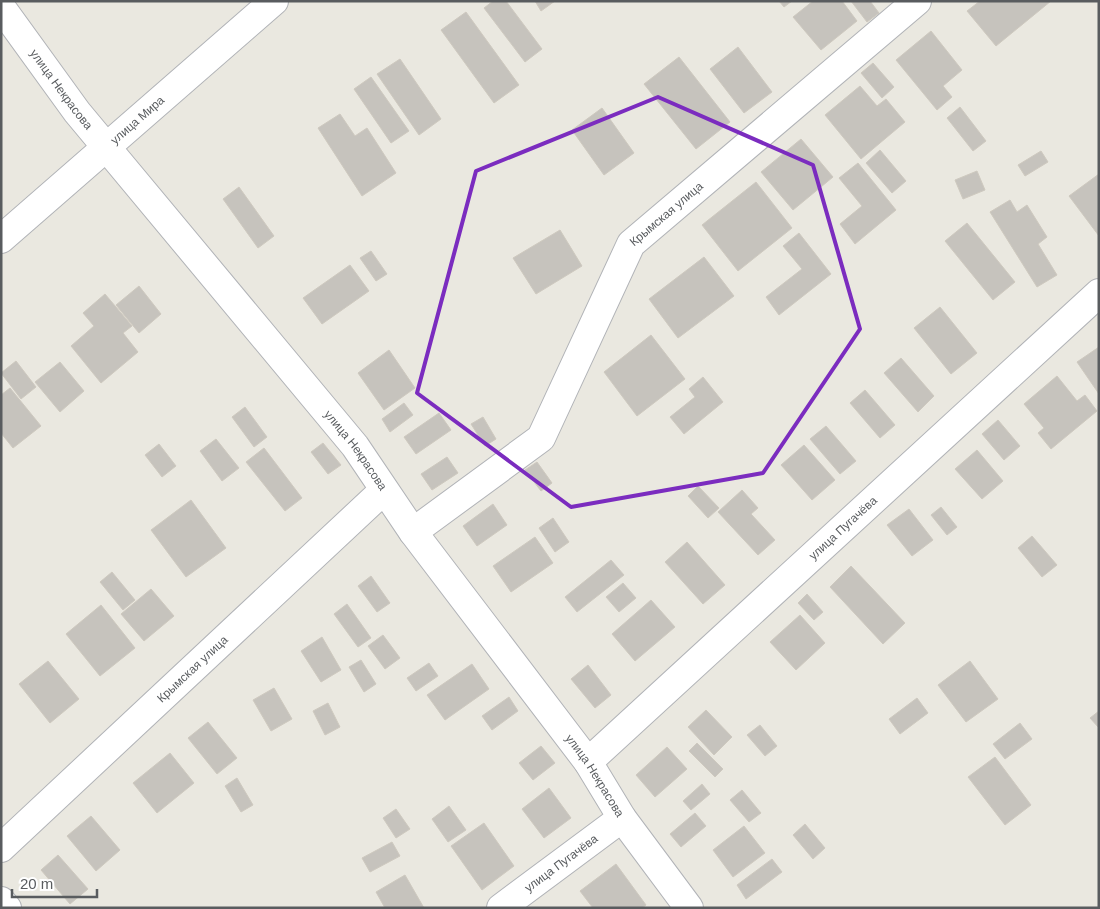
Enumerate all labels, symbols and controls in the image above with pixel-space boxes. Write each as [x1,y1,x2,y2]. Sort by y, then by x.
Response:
street label: улица Некрасова [27,47,96,132]
street label: улица Мира [108,93,167,147]
street label: Крымская улица [627,179,706,249]
street label: улица Некрасова [321,408,390,493]
street label: улица Пугачёва [806,493,880,563]
street label: Крымская улица [154,632,231,705]
street label: улица Некрасова [562,732,627,820]
street label: улица Пугачёва [522,831,601,895]
scale bar [12,866,98,898]
text: 20 m [20,875,53,892]

